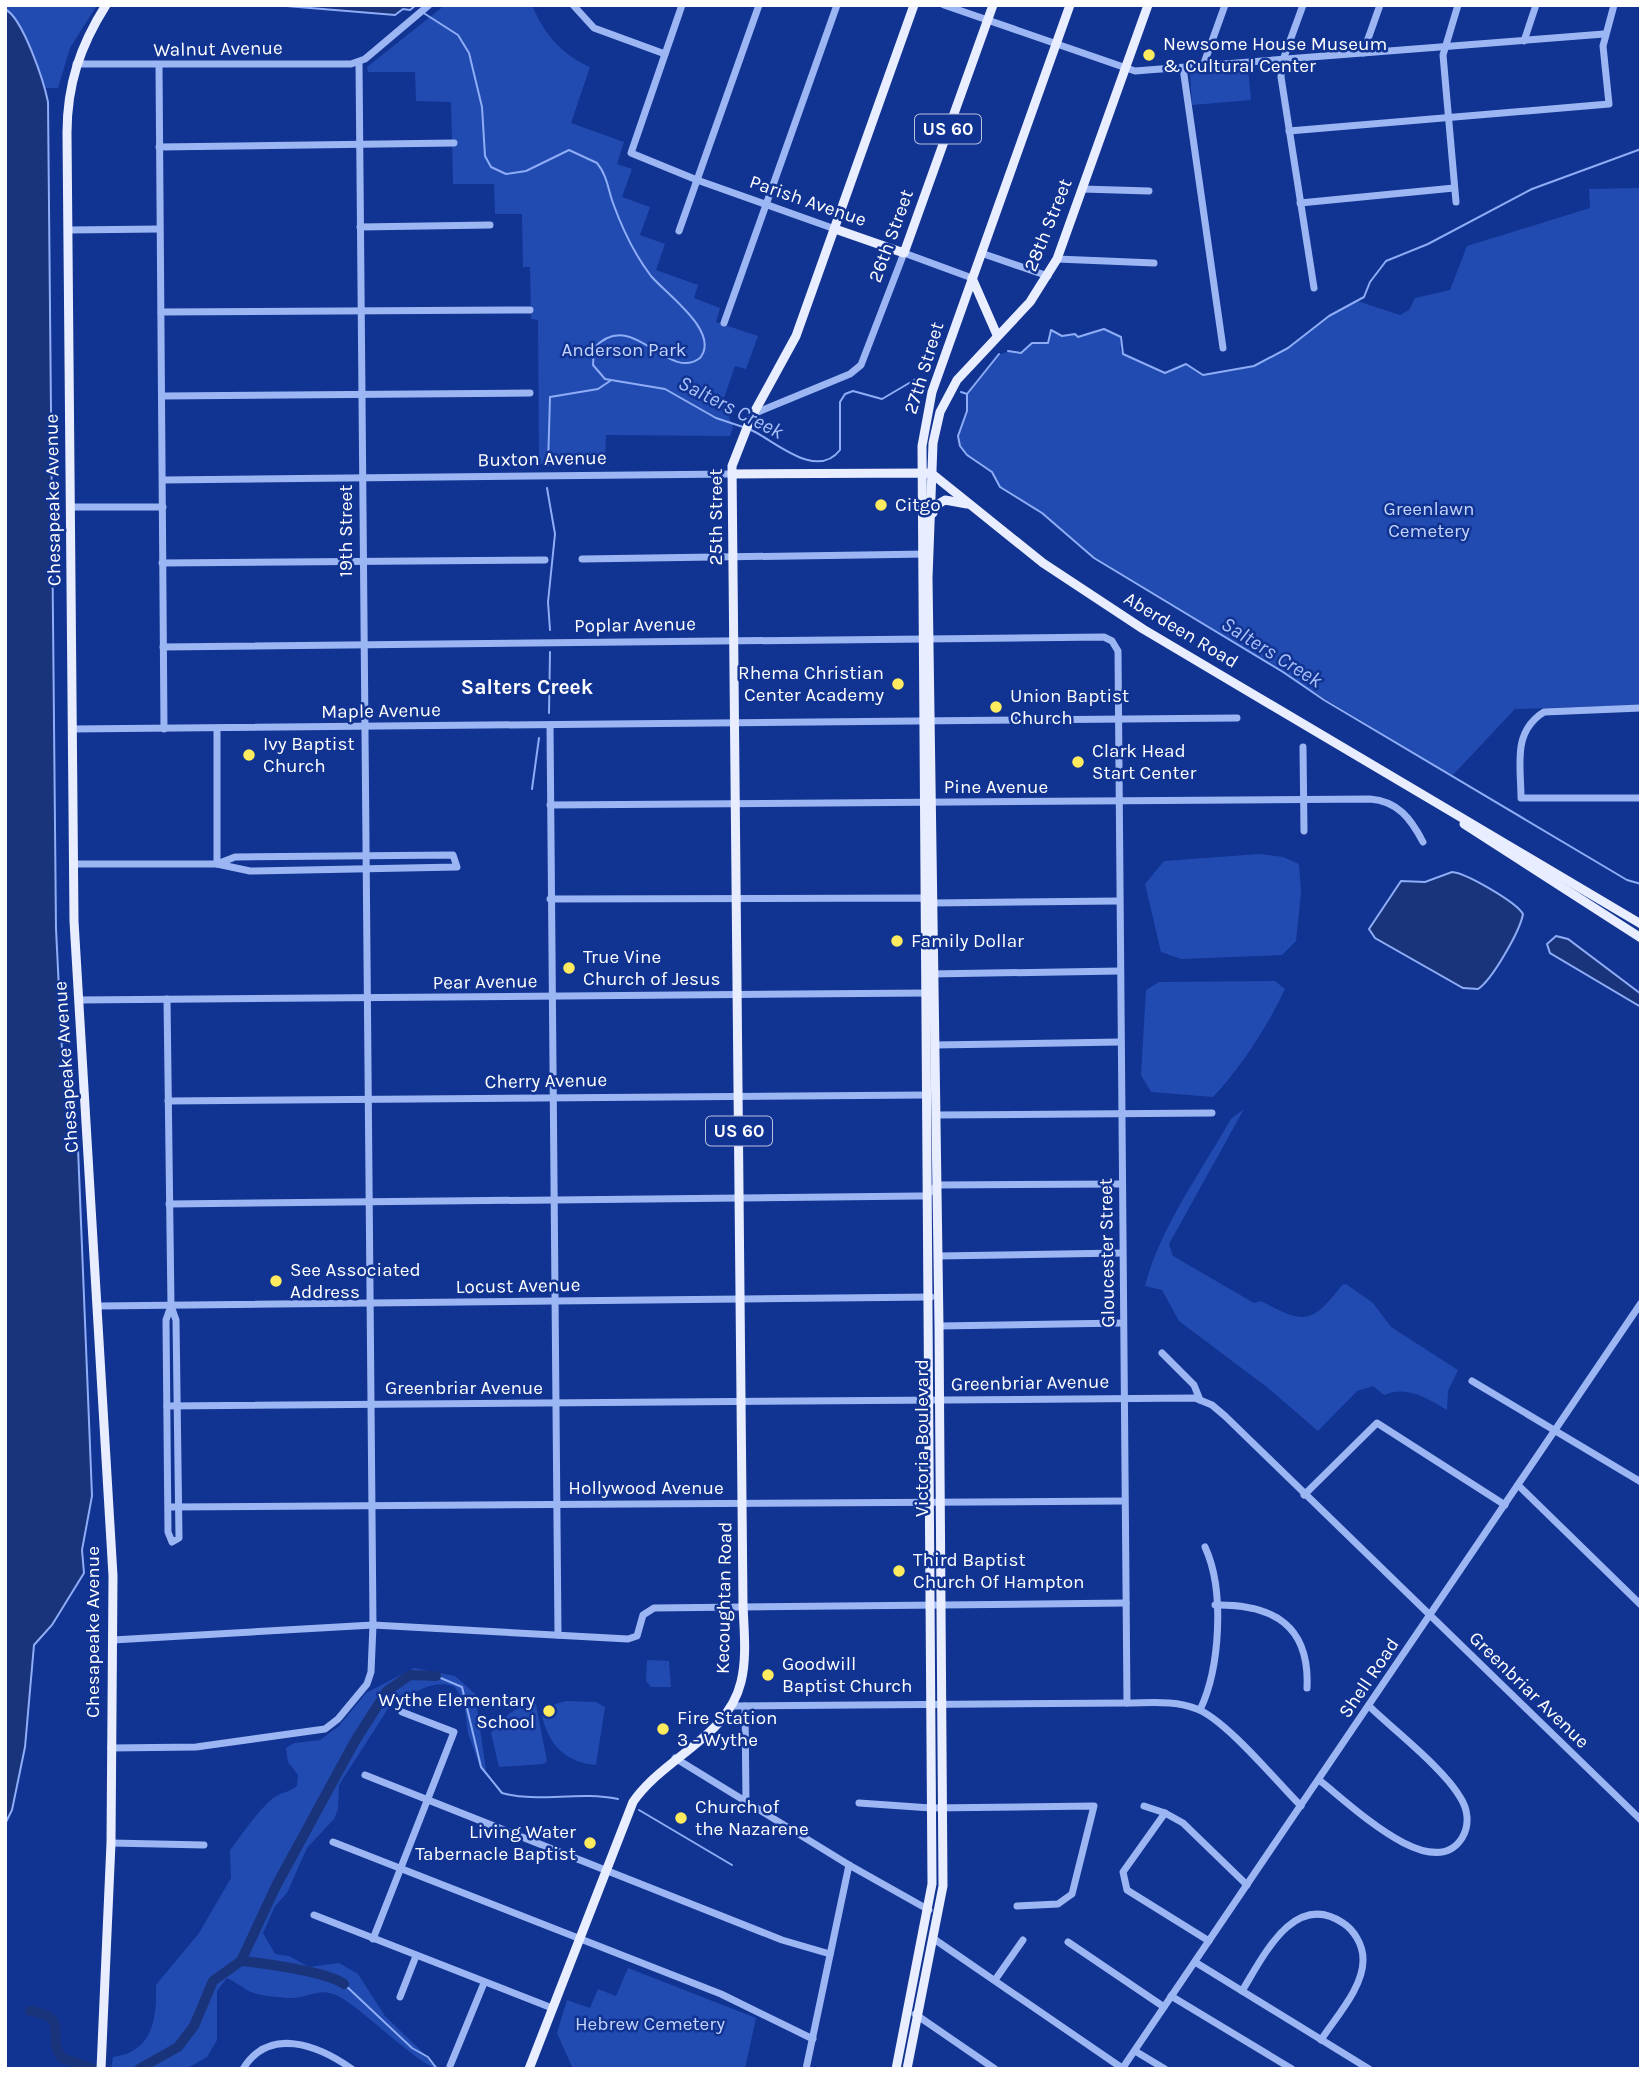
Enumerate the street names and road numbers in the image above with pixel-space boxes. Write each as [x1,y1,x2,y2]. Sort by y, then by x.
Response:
street label: Walnut Avenue [153,37,283,61]
road number: US 60 [915,114,981,144]
street label: Parish Avenue [747,171,869,231]
street label: 28th Street [1019,175,1077,275]
street label: 26th Street [864,187,918,285]
street label: 27th Street [900,319,948,417]
street label: Chesapeake Avenue [40,414,66,586]
street label: Buxton Avenue [477,447,607,471]
street label: 25th Street [705,468,727,566]
street label: 19th Street [335,485,357,577]
street label: Aberdeen Road [1120,587,1242,673]
street label: Poplar Avenue [574,613,696,637]
street label: Maple Avenue [321,699,441,723]
street label: Pine Avenue [944,776,1048,798]
street label: Pear Avenue [432,970,538,994]
street label: Chesapeake Avenue [49,980,83,1154]
street label: Cherry Avenue [485,1069,607,1093]
road number: US 60 [706,1116,772,1146]
street label: Gloucester Street [1095,1178,1119,1328]
street label: Locust Avenue [455,1274,581,1298]
street label: Victoria Boulevard [911,1359,933,1517]
street label: Greenbriar Avenue [951,1371,1109,1395]
street label: Greenbriar Avenue [385,1377,543,1399]
street label: Hollywood Avenue [568,1477,724,1499]
street label: Kecoughtan Road [712,1522,736,1674]
street label: Chesapeake Avenue [82,1546,104,1718]
street label: Greenbriar Avenue [1464,1627,1594,1753]
street label: Shell Road [1334,1634,1404,1722]

